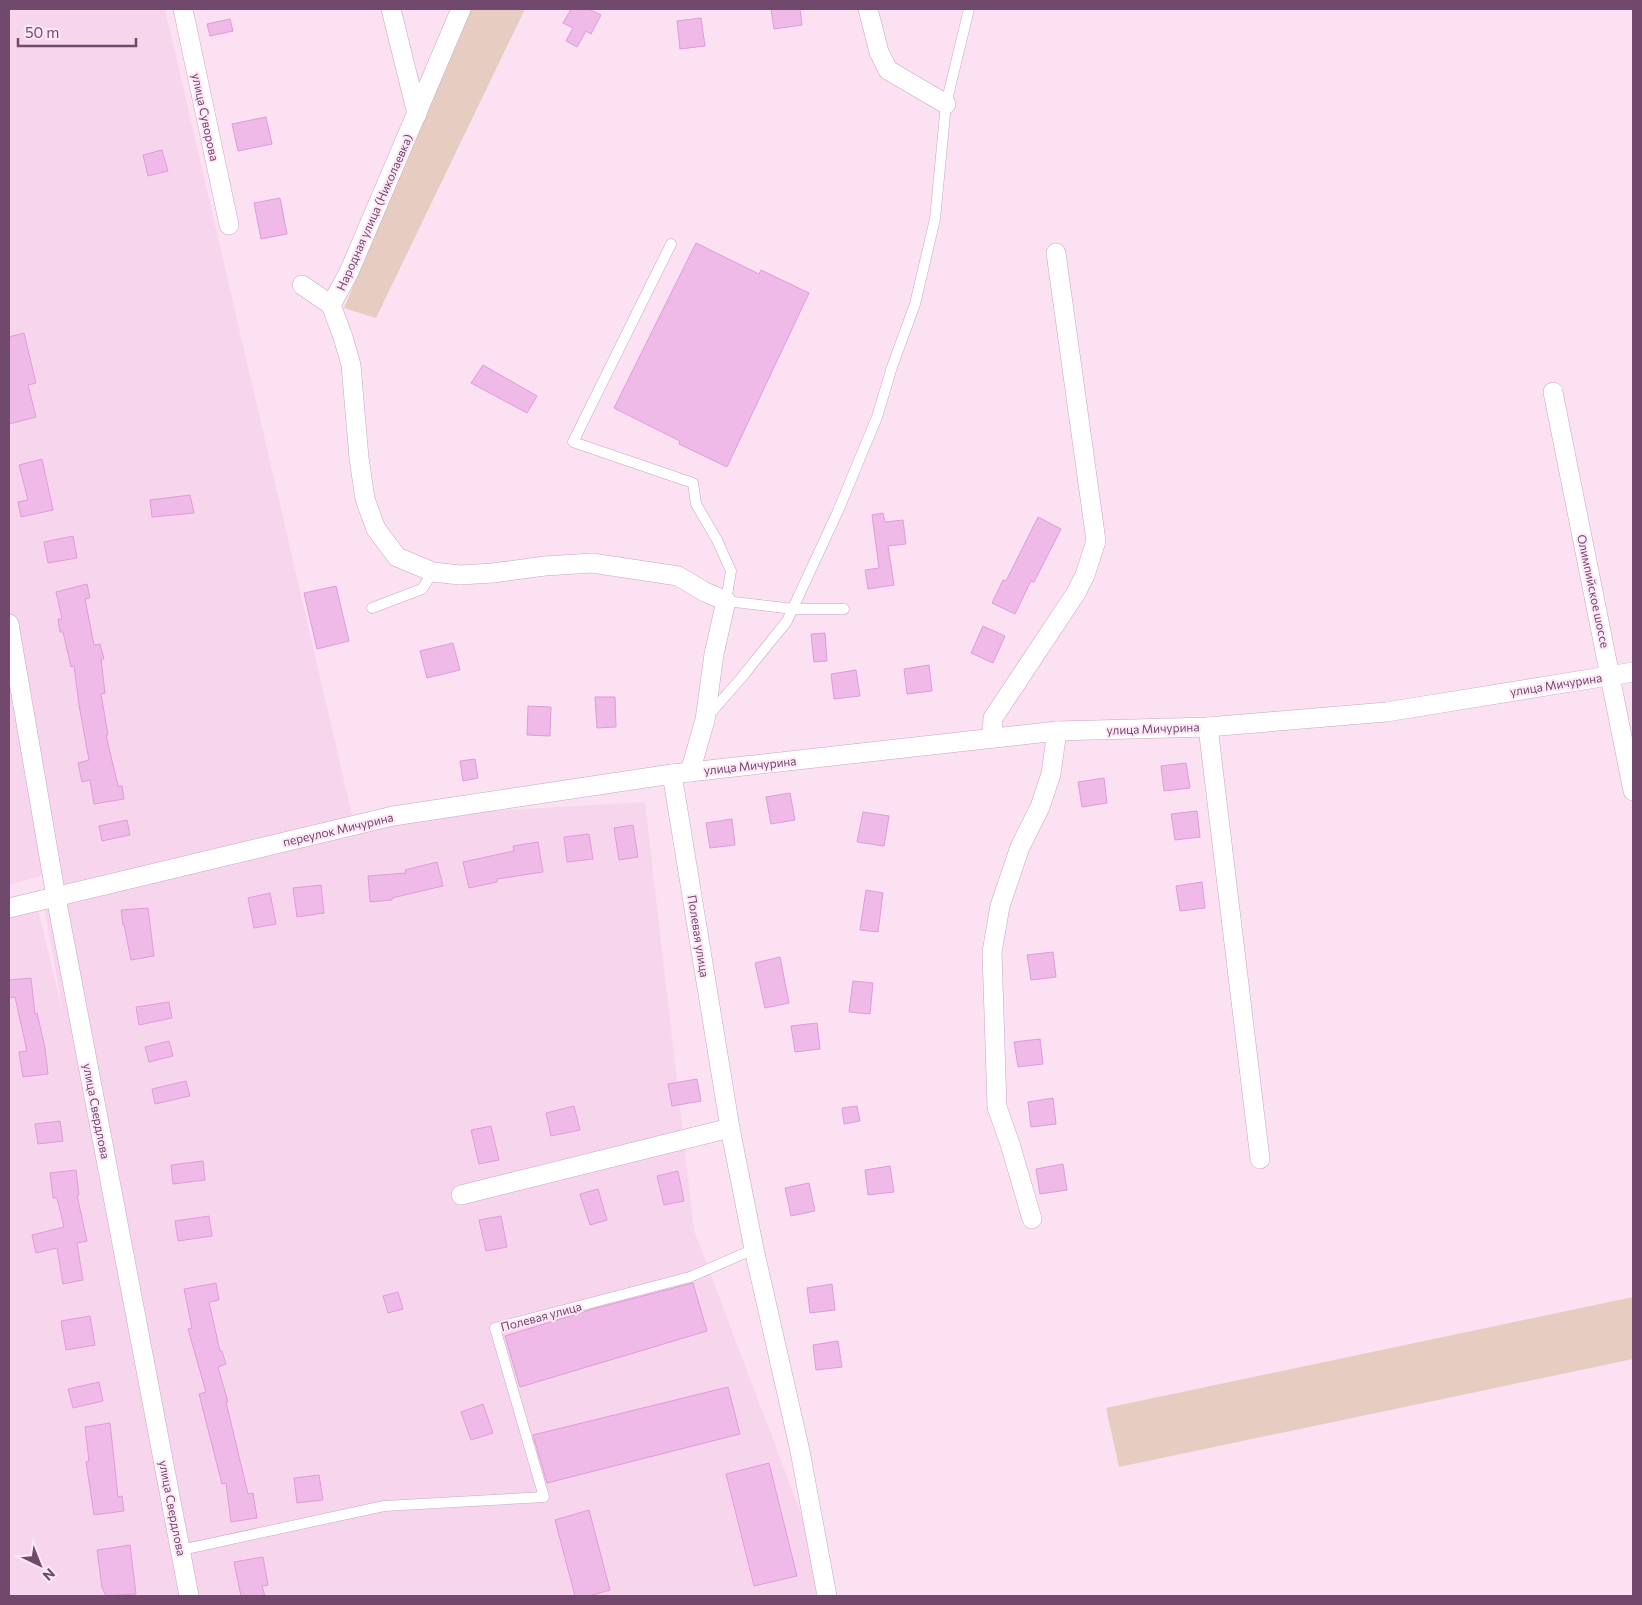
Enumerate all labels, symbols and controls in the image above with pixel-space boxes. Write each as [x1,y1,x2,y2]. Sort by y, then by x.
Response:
scale bar [18,15,135,47]
text: 50 m [25,23,59,41]
street label: улица Суворова [190,72,222,162]
street label: Народная улица (Николаевка) [333,132,415,292]
street label: Олимпийское шоссе [1575,533,1613,649]
street label: улица Мичурина [1509,670,1603,698]
street label: улица Мичурина [1106,719,1200,737]
street label: улица Мичурина [703,753,797,777]
street label: переулок Мичурина [281,809,395,849]
street label: Полевая улица [686,894,712,978]
street label: улица Свердлова [81,1062,113,1160]
street label: Полевая улица [499,1298,583,1334]
street label: улица Свердлова [157,1459,189,1557]
north arrow [15,1540,65,1590]
text: N [40,1565,59,1585]

